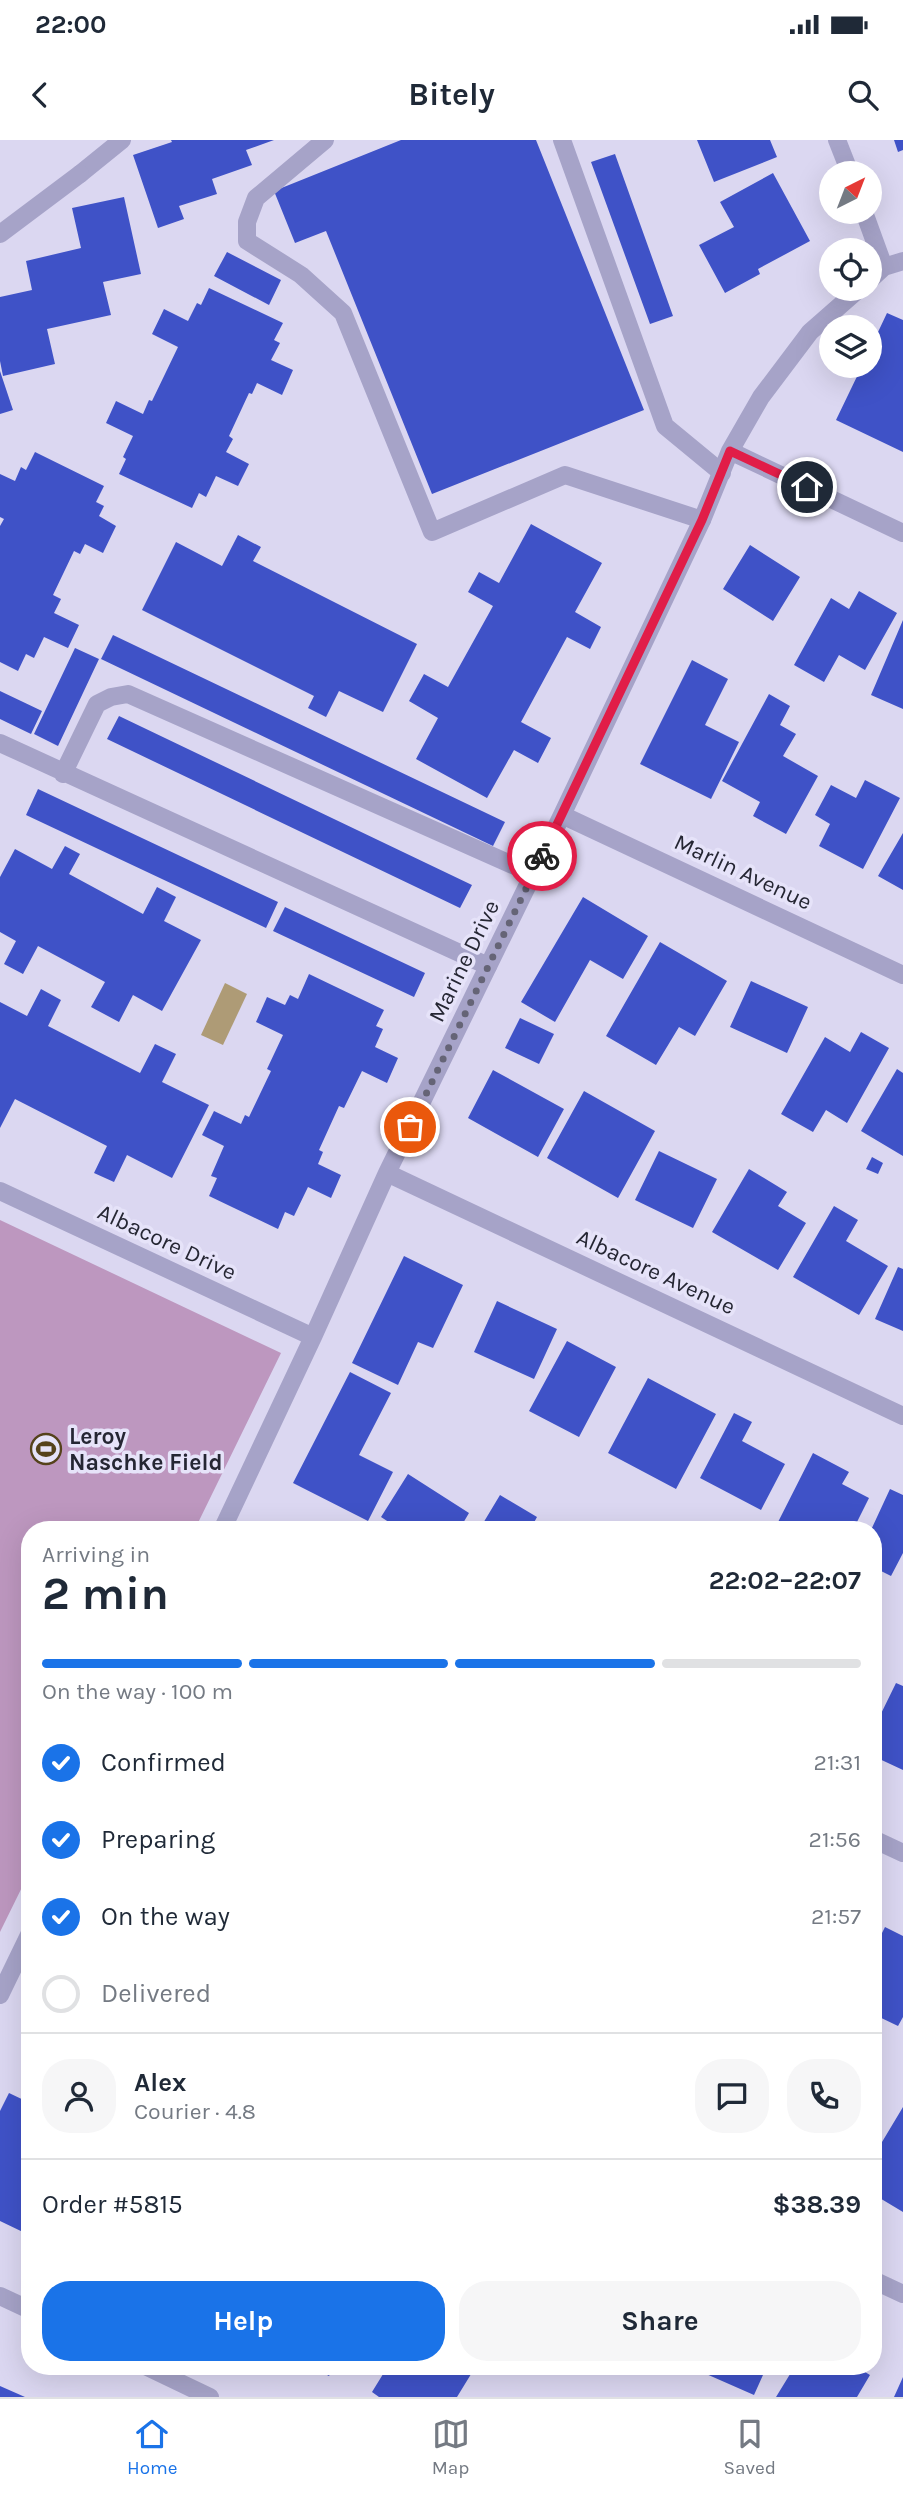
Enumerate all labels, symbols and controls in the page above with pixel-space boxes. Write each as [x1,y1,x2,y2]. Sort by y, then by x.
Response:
text: 22:00 [35,9,106,40]
icon: back [21,76,59,114]
text: Bitely [408,76,495,113]
icon: search [844,76,882,114]
north arrow [819,161,882,224]
map controls [819,161,882,378]
button: locate [819,238,882,301]
button: layers [819,315,882,378]
pin [777,457,837,517]
icon: home [788,468,826,506]
courier [507,821,577,891]
street label: Marlin Avenue [670,828,816,916]
icon: bike [523,837,561,875]
street label: Marine Drive [423,896,505,1026]
pin [380,1097,440,1157]
icon: bag [391,1108,429,1146]
street label: Albacore Drive [93,1198,241,1286]
street label: Albacore Avenue [573,1223,739,1321]
place label: Leroy Naschke Field [69,1423,223,1476]
sports icon: Leroy Naschke Field [29,1432,63,1466]
text: Arriving in [42,1541,150,1568]
text: 22:02–22:07 [709,1565,861,1596]
text: 2 min [42,1567,169,1621]
text: On the way · 100 m [42,1678,233,1705]
icon: check [42,1744,80,1782]
text: Confirmed [101,1747,226,1778]
text: 21:31 [814,1749,861,1776]
icon: check [42,1821,80,1859]
text: Preparing [101,1824,215,1855]
text: 21:56 [809,1826,861,1853]
icon: check [42,1898,80,1936]
text: On the way [101,1901,230,1932]
text: 21:57 [811,1903,861,1930]
text: Delivered [101,1978,211,2009]
button: person [42,2059,116,2133]
button: chat [695,2059,769,2133]
button: phone [787,2059,861,2133]
text: Alex [134,2067,186,2098]
text: Courier · 4.8 [134,2098,256,2125]
text: Order #5815 [42,2189,183,2220]
text: $38.39 [772,2189,861,2220]
button: Help [42,2281,445,2361]
button: Share [459,2281,861,2361]
tab: Home [127,2415,178,2479]
tab: Map [432,2415,470,2479]
tab: Saved [724,2415,776,2479]

